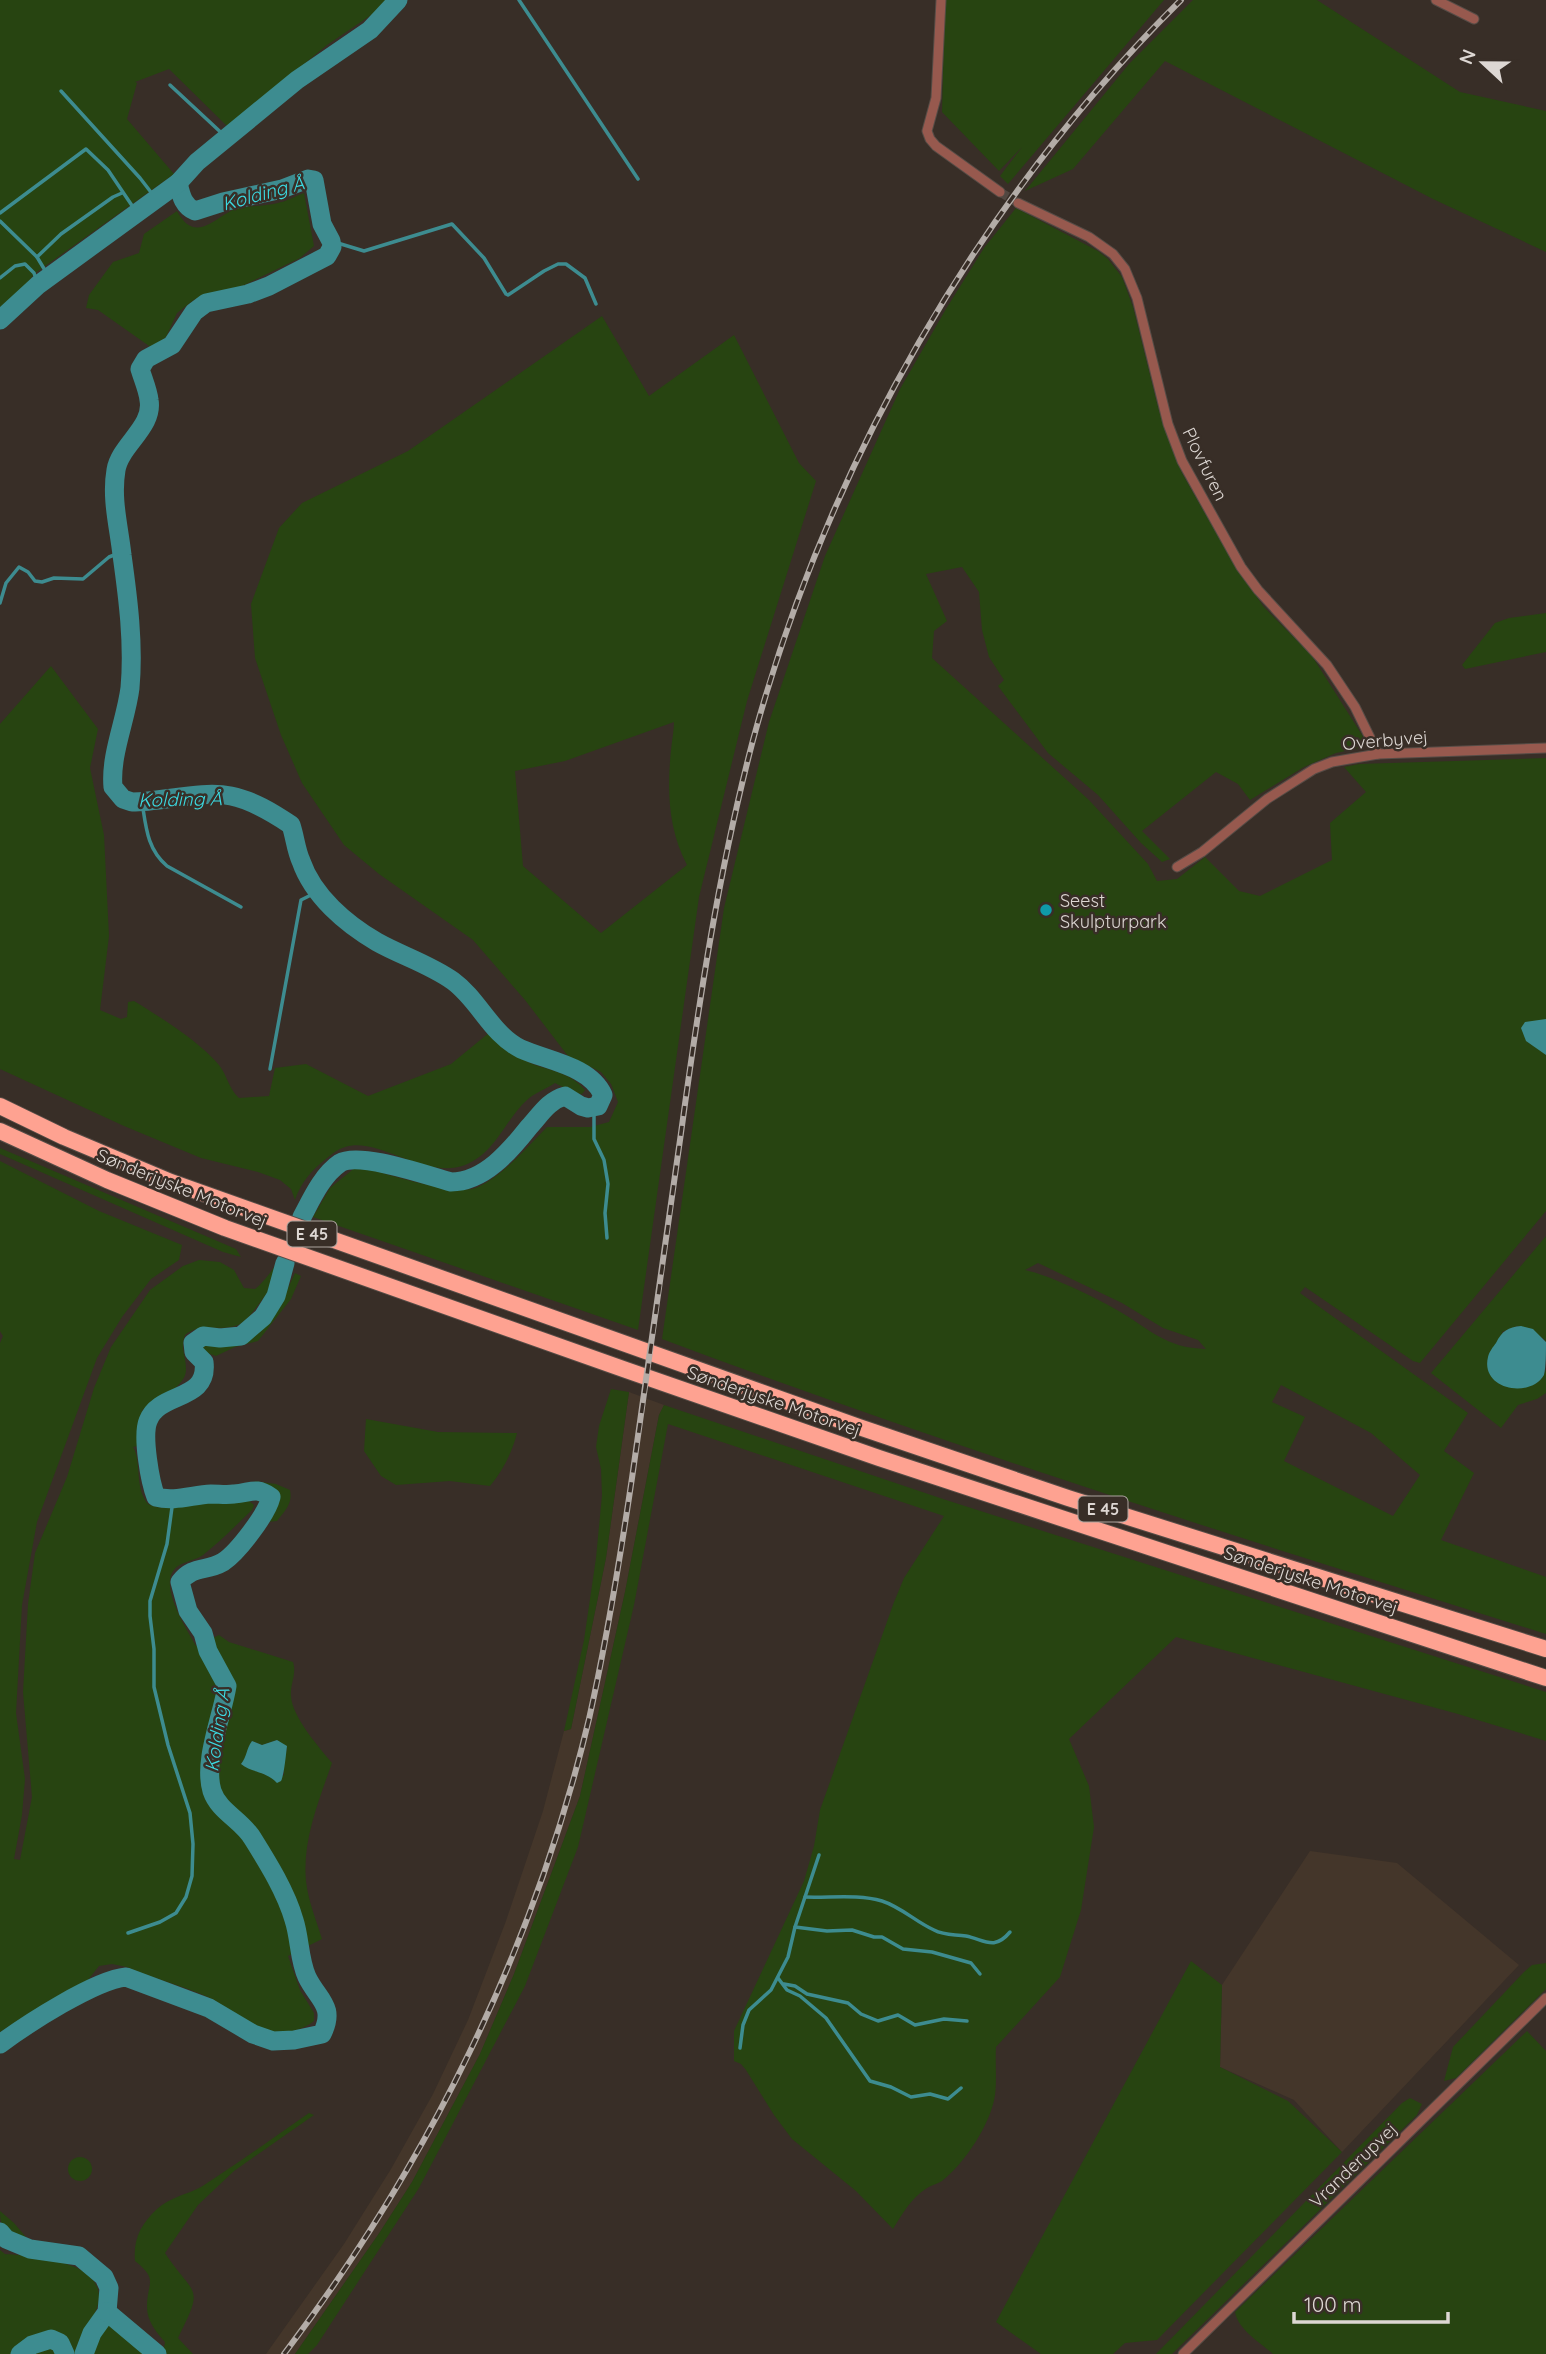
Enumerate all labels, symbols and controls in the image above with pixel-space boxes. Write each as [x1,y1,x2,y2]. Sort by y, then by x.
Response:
north arrow [1448,28,1518,98]
text: N [1453,46,1481,68]
water label: Kolding Å [219,171,307,215]
street label: Plovfuren [1177,424,1233,504]
street label: Overbyvej [1341,725,1429,755]
water label: Kolding Å [138,786,222,812]
place label: Seest Skulpturpark [1060,889,1167,933]
marker: Seest Skulpturpark [1038,902,1054,918]
street label: Sønderjyske Motorvej [93,1143,271,1233]
road number: E 45 [288,1222,336,1246]
street label: Sønderjyske Motorvej [684,1361,864,1441]
road number: E 45 [1078,1497,1128,1522]
street label: Sønderjyske Motorvej [1221,1541,1401,1619]
water label: Kolding Å [199,1687,235,1773]
street label: Vranderupvej [1304,2117,1402,2213]
scale bar [1294,2280,1448,2324]
text: 100 m [1304,2291,1362,2317]

